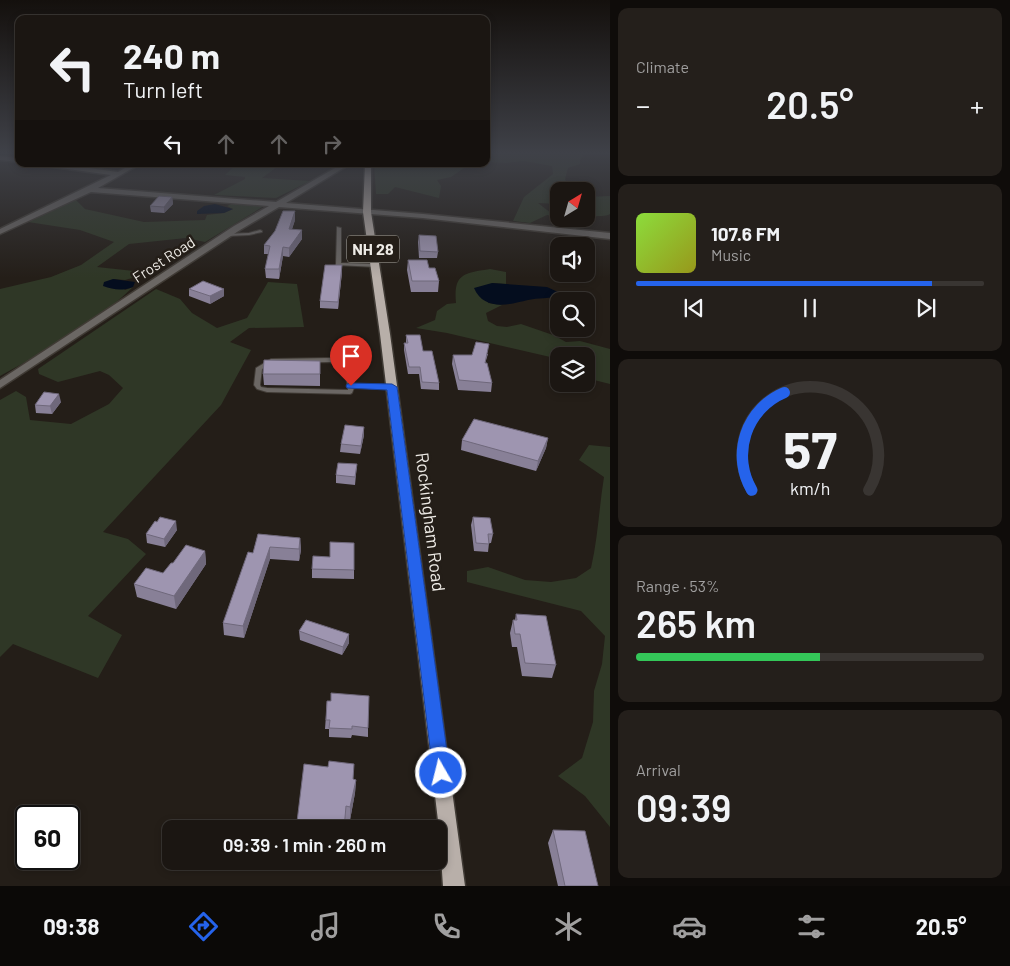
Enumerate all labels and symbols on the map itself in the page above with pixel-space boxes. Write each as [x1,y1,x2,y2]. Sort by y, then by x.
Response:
north arrow [550,182,595,228]
street label: Frost Road [129,232,198,286]
road number: NH 28 [347,235,399,262]
pin [330,335,372,386]
street label: Rockingham Road [412,451,450,593]
position arrow [414,746,466,798]
speed limit sign: 60 [15,805,80,870]

